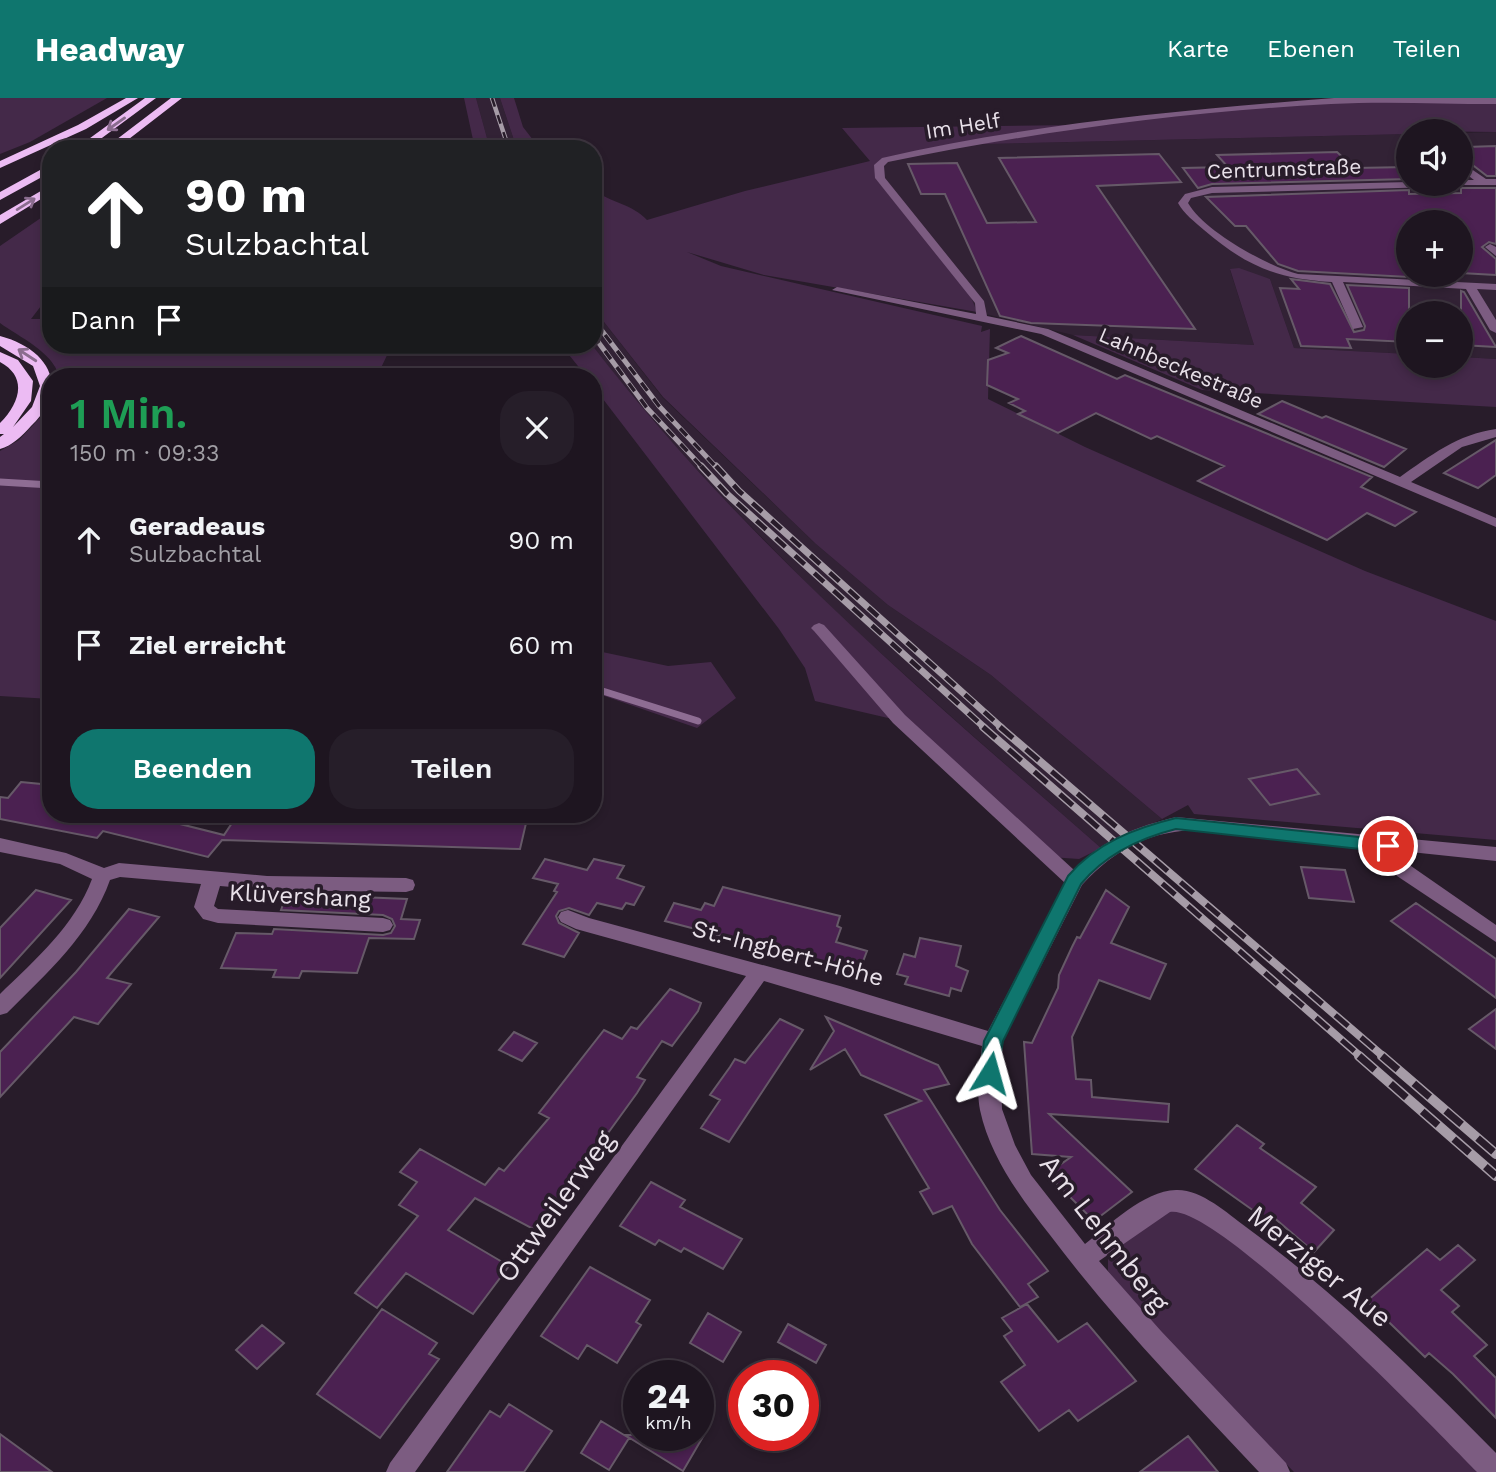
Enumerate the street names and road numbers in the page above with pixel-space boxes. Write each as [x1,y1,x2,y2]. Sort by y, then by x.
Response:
street label: Im Helf [924,107,1002,144]
street label: Centrumstraße [1206,153,1362,184]
street label: Lahnbeckestraße [1095,322,1267,413]
street label: Klüvershang [228,878,372,914]
street label: St.-Ingbert-Höhe [689,914,887,992]
street label: Ottweilerweg [489,1124,622,1289]
street label: Am Lehmberg [1033,1148,1176,1319]
street label: Merziger Aue [1241,1198,1398,1334]

